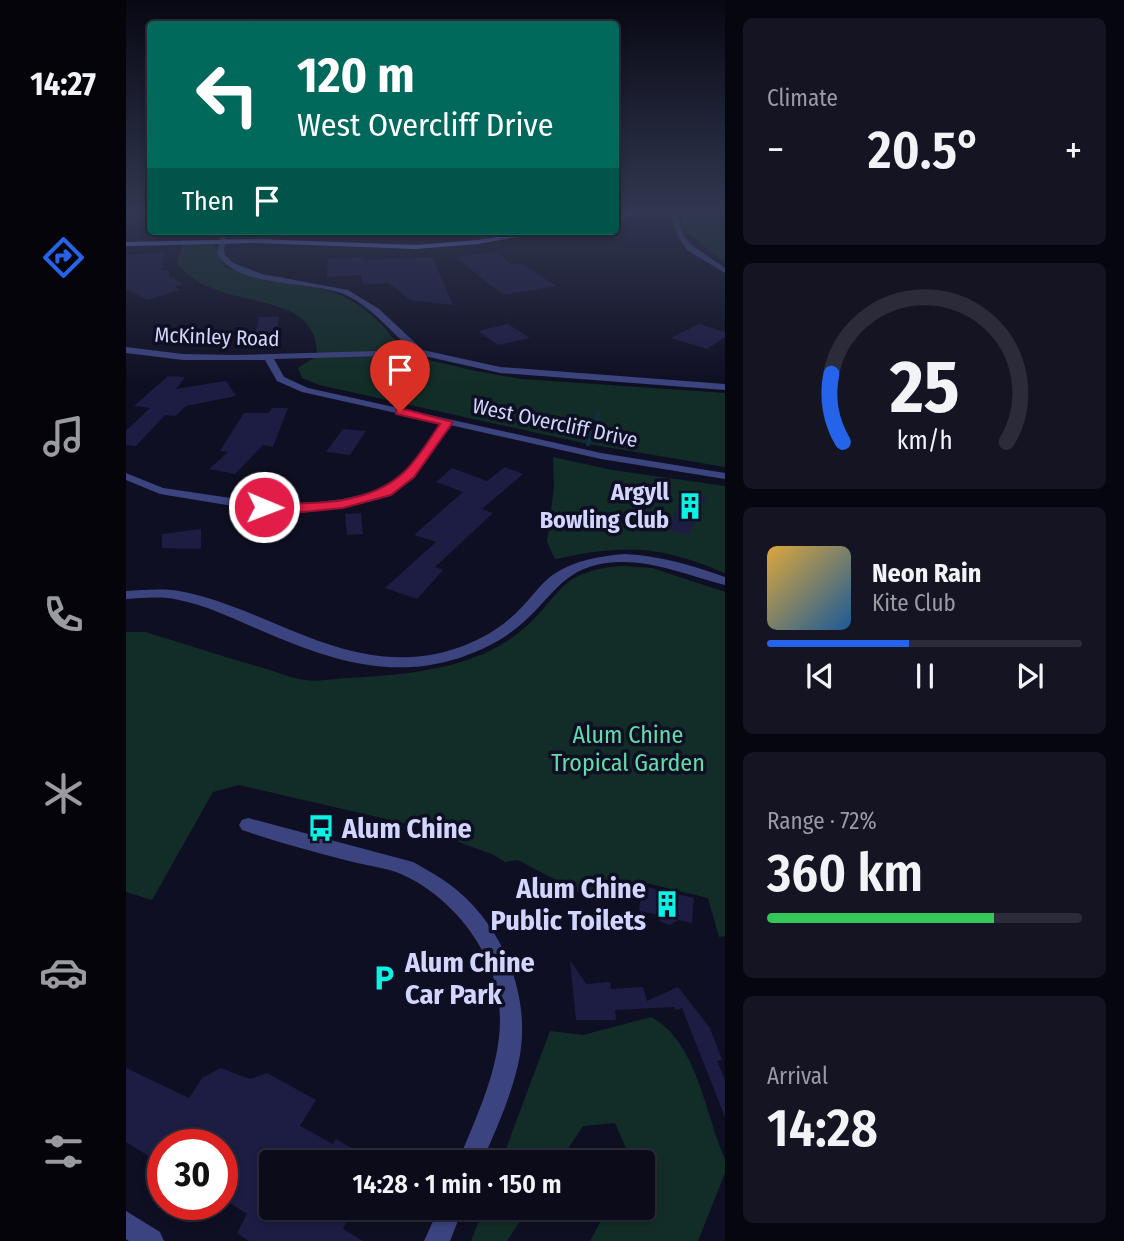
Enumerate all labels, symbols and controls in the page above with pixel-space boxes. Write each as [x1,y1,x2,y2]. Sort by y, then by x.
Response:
text: 120 m [297,46,415,105]
icon: left [182,49,273,140]
text: 14:27 [30,65,96,103]
text: Climate [767,84,838,112]
text: West Overcliff Drive [297,106,553,144]
text: 20.5° [868,119,981,182]
text: − [767,127,784,173]
text: + [1065,127,1082,173]
icon: arrive [248,182,286,220]
text: Then [182,186,234,217]
icon: directions [39,233,88,282]
street label: McKinley Road [154,322,280,352]
pin [370,340,430,412]
text: 25 [889,344,959,431]
icon: arrive [381,351,419,389]
street label: West Overcliff Drive [470,393,640,453]
icon: music [39,412,88,461]
text: km/h [897,426,952,456]
position arrow [227,470,301,544]
place label: Argyll Bowling Club [540,478,669,534]
building icon: Argyll Bowling Club [675,491,705,521]
text: Neon Rain [872,558,981,589]
text: Kite Club [872,589,956,617]
icon: phone [39,590,88,639]
icon: previous [801,657,839,695]
icon: pause [906,657,944,695]
icon: next [1011,657,1049,695]
park label: Alum Chine Tropical Garden [551,721,705,777]
icon: climate [39,769,88,818]
text: Range · 72% [767,807,877,835]
place label: Alum Chine [341,812,472,845]
bus stop icon: Alum Chine [306,813,336,843]
text: 360 km [767,842,923,905]
place label: Alum Chine Public Toilets [490,872,646,937]
building icon: Alum Chine Public Toilets [652,889,682,919]
place label: Alum Chine Car Park [404,946,535,1011]
icon: car [39,948,88,997]
parking icon: Alum Chine Car Park [369,963,399,993]
text: Arrival [767,1062,828,1090]
text: 14:28 [767,1097,878,1160]
icon: filters [39,1127,88,1176]
speed limit sign: 30 [147,1129,238,1220]
text: 14:28 · 1 min · 150 m [352,1169,562,1200]

